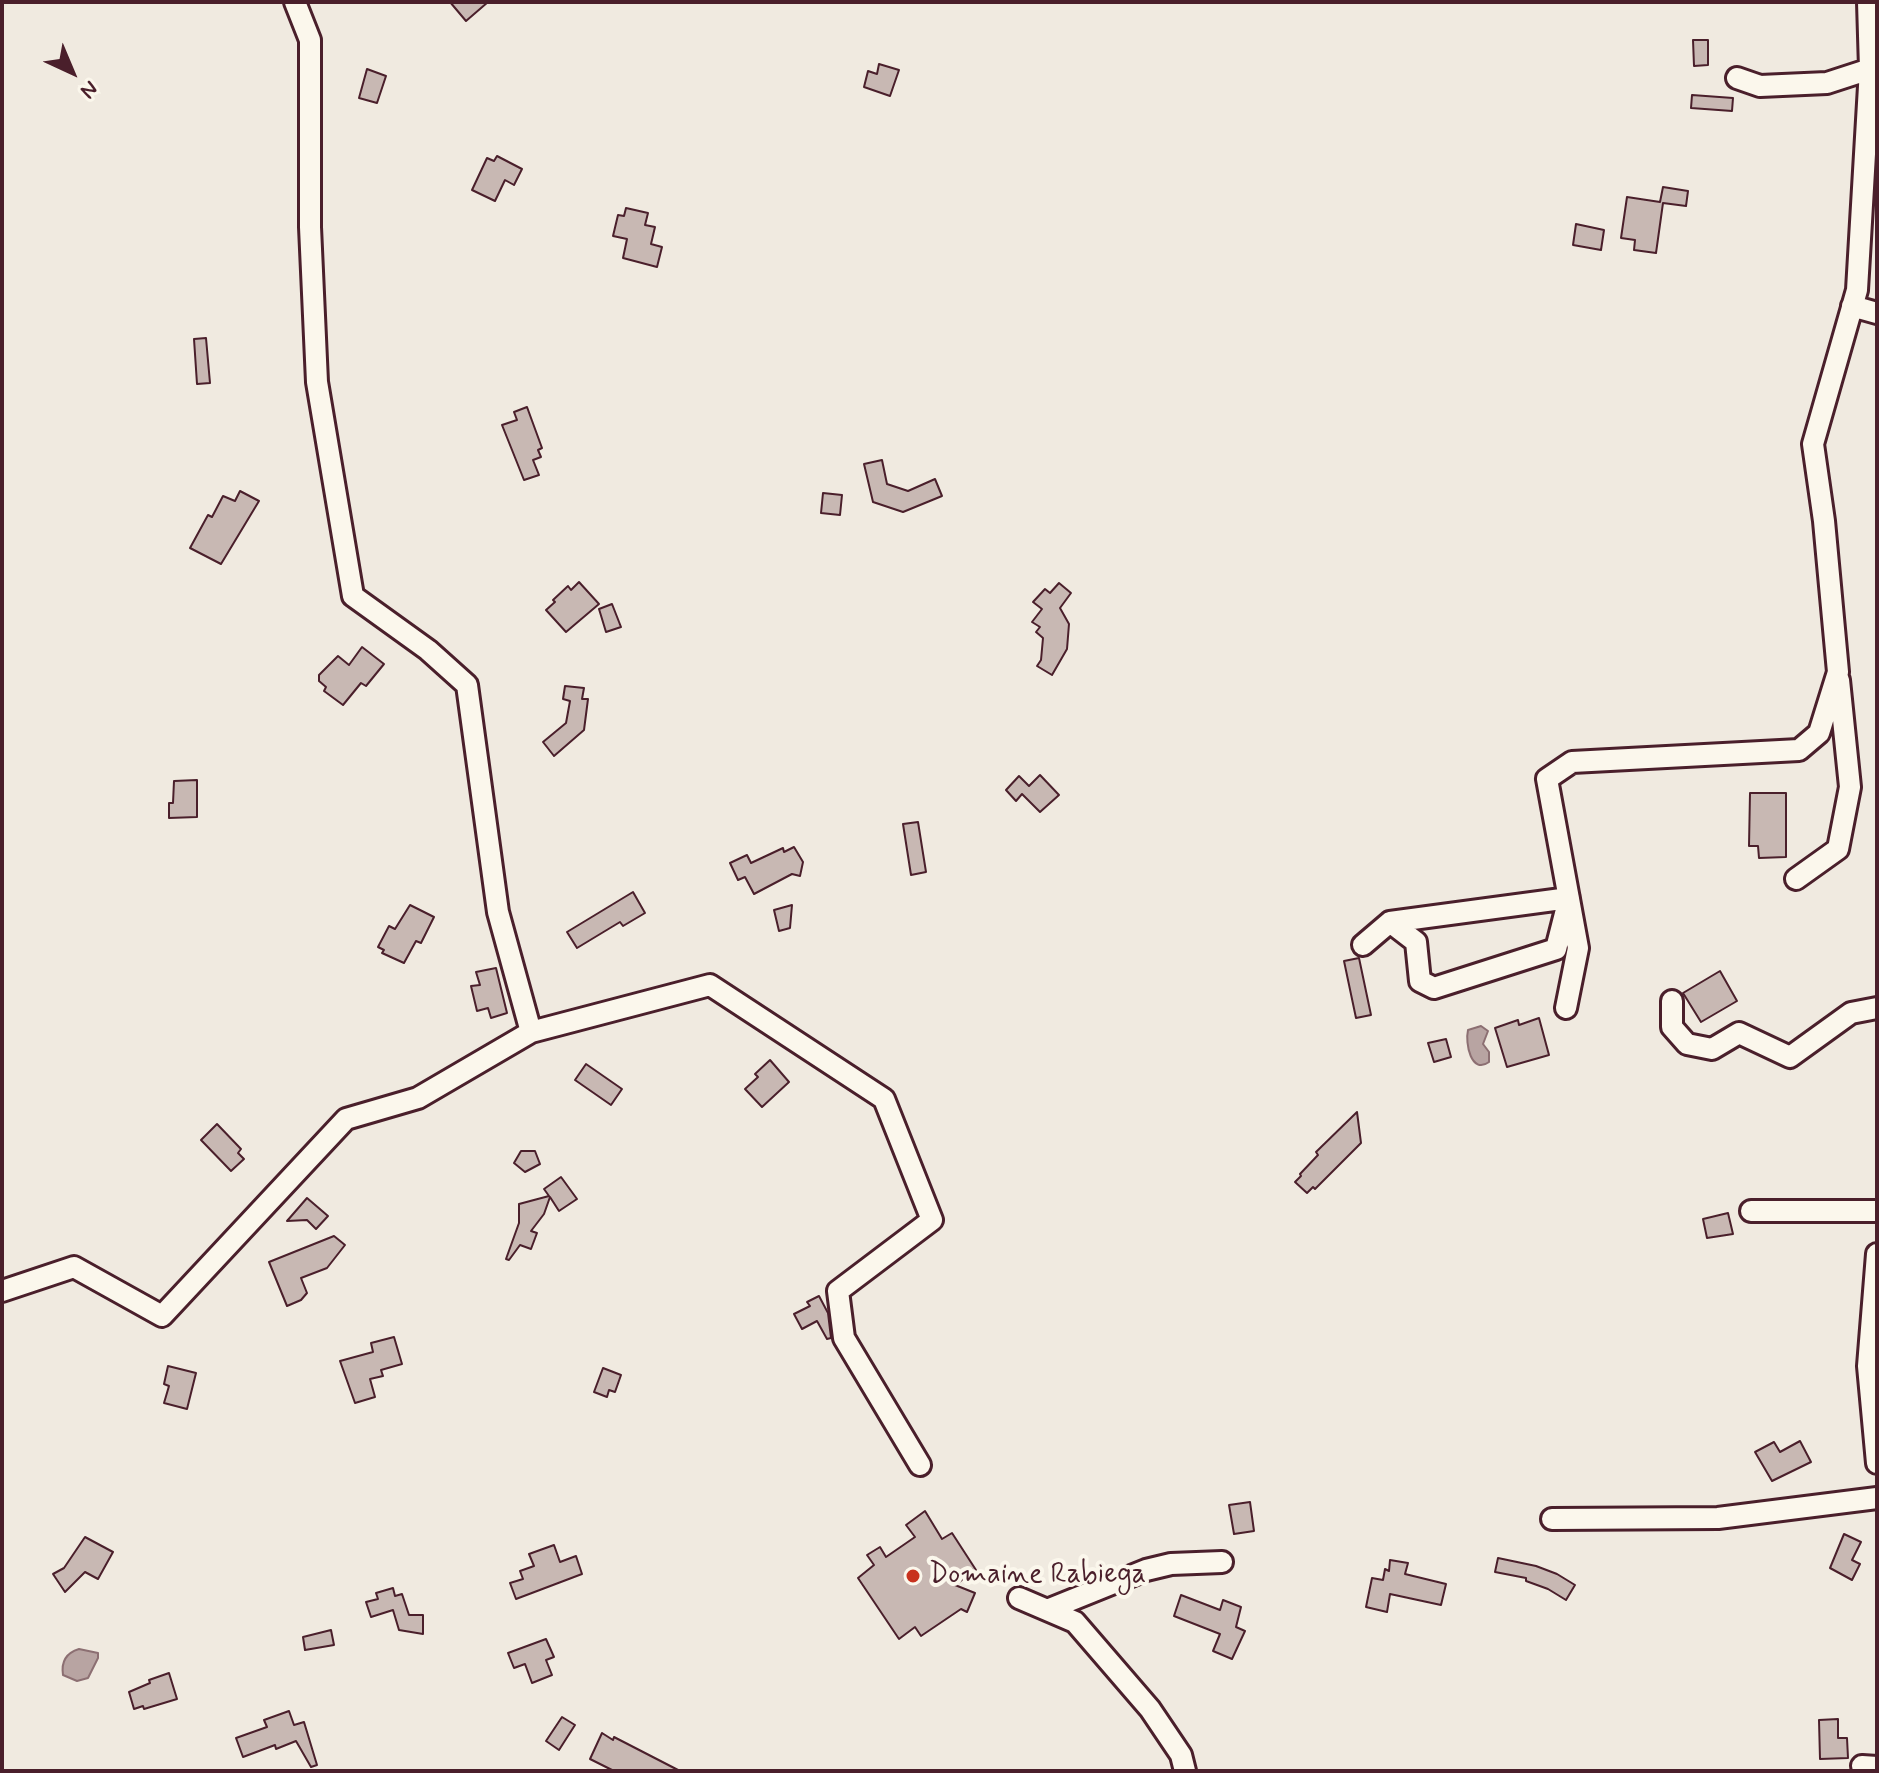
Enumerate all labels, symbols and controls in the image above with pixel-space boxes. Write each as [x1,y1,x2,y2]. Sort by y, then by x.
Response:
north arrow [32,32,112,112]
text: N [74,74,104,104]
place label: Domaine Rabiega [929,1559,1146,1593]
marker: Domaine Rabiega [904,1567,922,1585]

